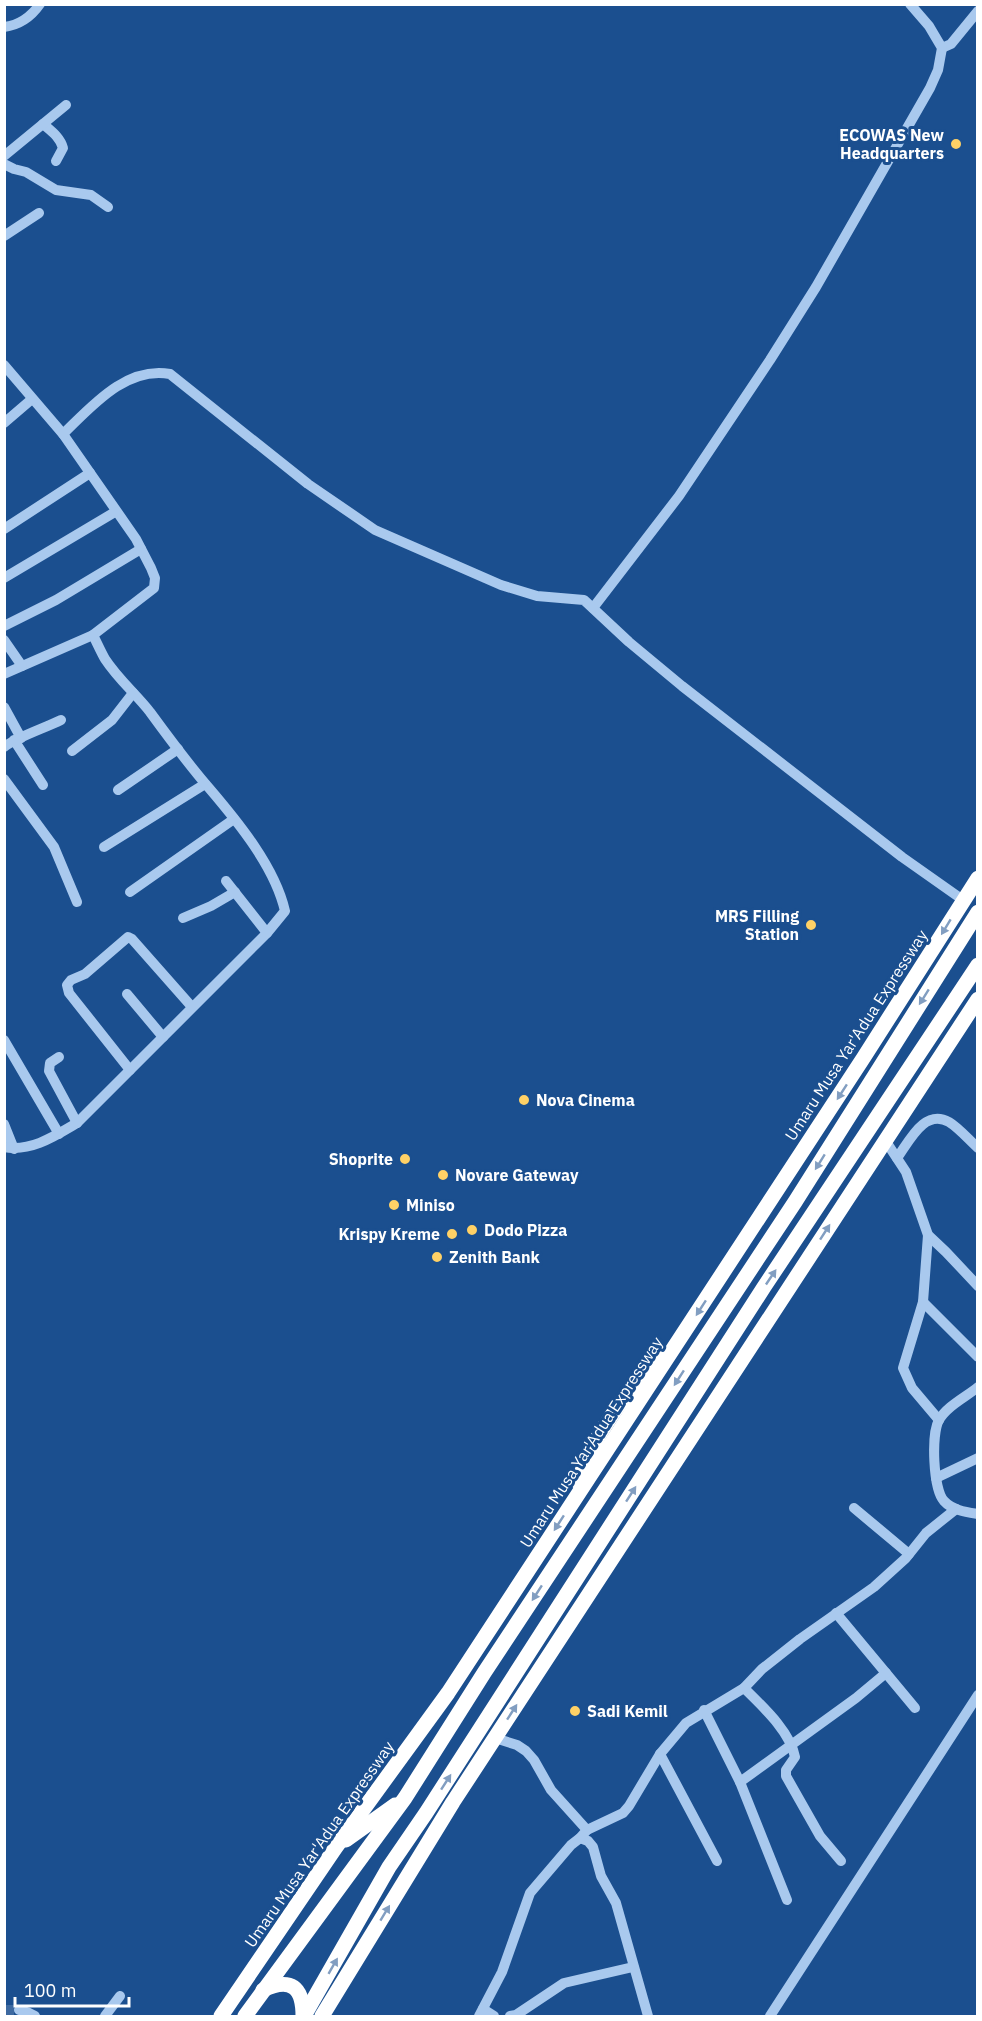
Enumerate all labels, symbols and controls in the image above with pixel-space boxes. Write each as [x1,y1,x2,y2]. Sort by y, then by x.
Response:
place label: ECOWAS New Headquarters [839,125,945,163]
marker: ECOWAS New Headquarters [949,137,963,151]
place label: MRS Filling Station [715,906,799,944]
marker: MRS Filling Station [804,918,818,932]
one-way arrow [941,919,952,935]
street label: Umaru Musa Yar'Adua Expressway [780,926,932,1144]
one-way arrow [919,989,930,1005]
one-way arrow [836,1083,848,1099]
place label: Nova Cinema [536,1090,635,1110]
marker: Nova Cinema [517,1093,531,1107]
place label: Shoprite [329,1149,393,1169]
marker: Shoprite [398,1152,412,1166]
one-way arrow [815,1154,826,1170]
place label: Novare Gateway [455,1165,579,1185]
marker: Novare Gateway [436,1168,450,1182]
place label: Miniso [406,1195,455,1215]
marker: Miniso [387,1198,401,1212]
place label: Dodo Pizza [484,1220,567,1240]
marker: Dodo Pizza [465,1223,479,1237]
place label: Krispy Kreme [338,1224,440,1244]
one-way arrow [819,1224,830,1240]
marker: Krispy Kreme [445,1227,459,1241]
place label: Zenith Bank [449,1247,540,1267]
marker: Zenith Bank [430,1250,444,1264]
one-way arrow [765,1269,776,1285]
one-way arrow [695,1299,706,1316]
street label: Umaru Musa Yar'Adua Expressway [515,1333,667,1551]
one-way arrow [673,1369,685,1385]
one-way arrow [625,1486,636,1502]
one-way arrow [553,1515,565,1531]
one-way arrow [532,1585,543,1601]
place label: Sadi Kemil [587,1701,668,1721]
one-way arrow [506,1704,517,1720]
marker: Sadi Kemil [568,1704,582,1718]
street label: Umaru Musa Yar'Adua Expressway [240,1737,398,1951]
one-way arrow [441,1773,452,1790]
one-way arrow [380,1905,391,1921]
one-way arrow [328,1957,338,1974]
scale bar [15,1970,129,2008]
text: 100 m [24,1979,76,2002]

